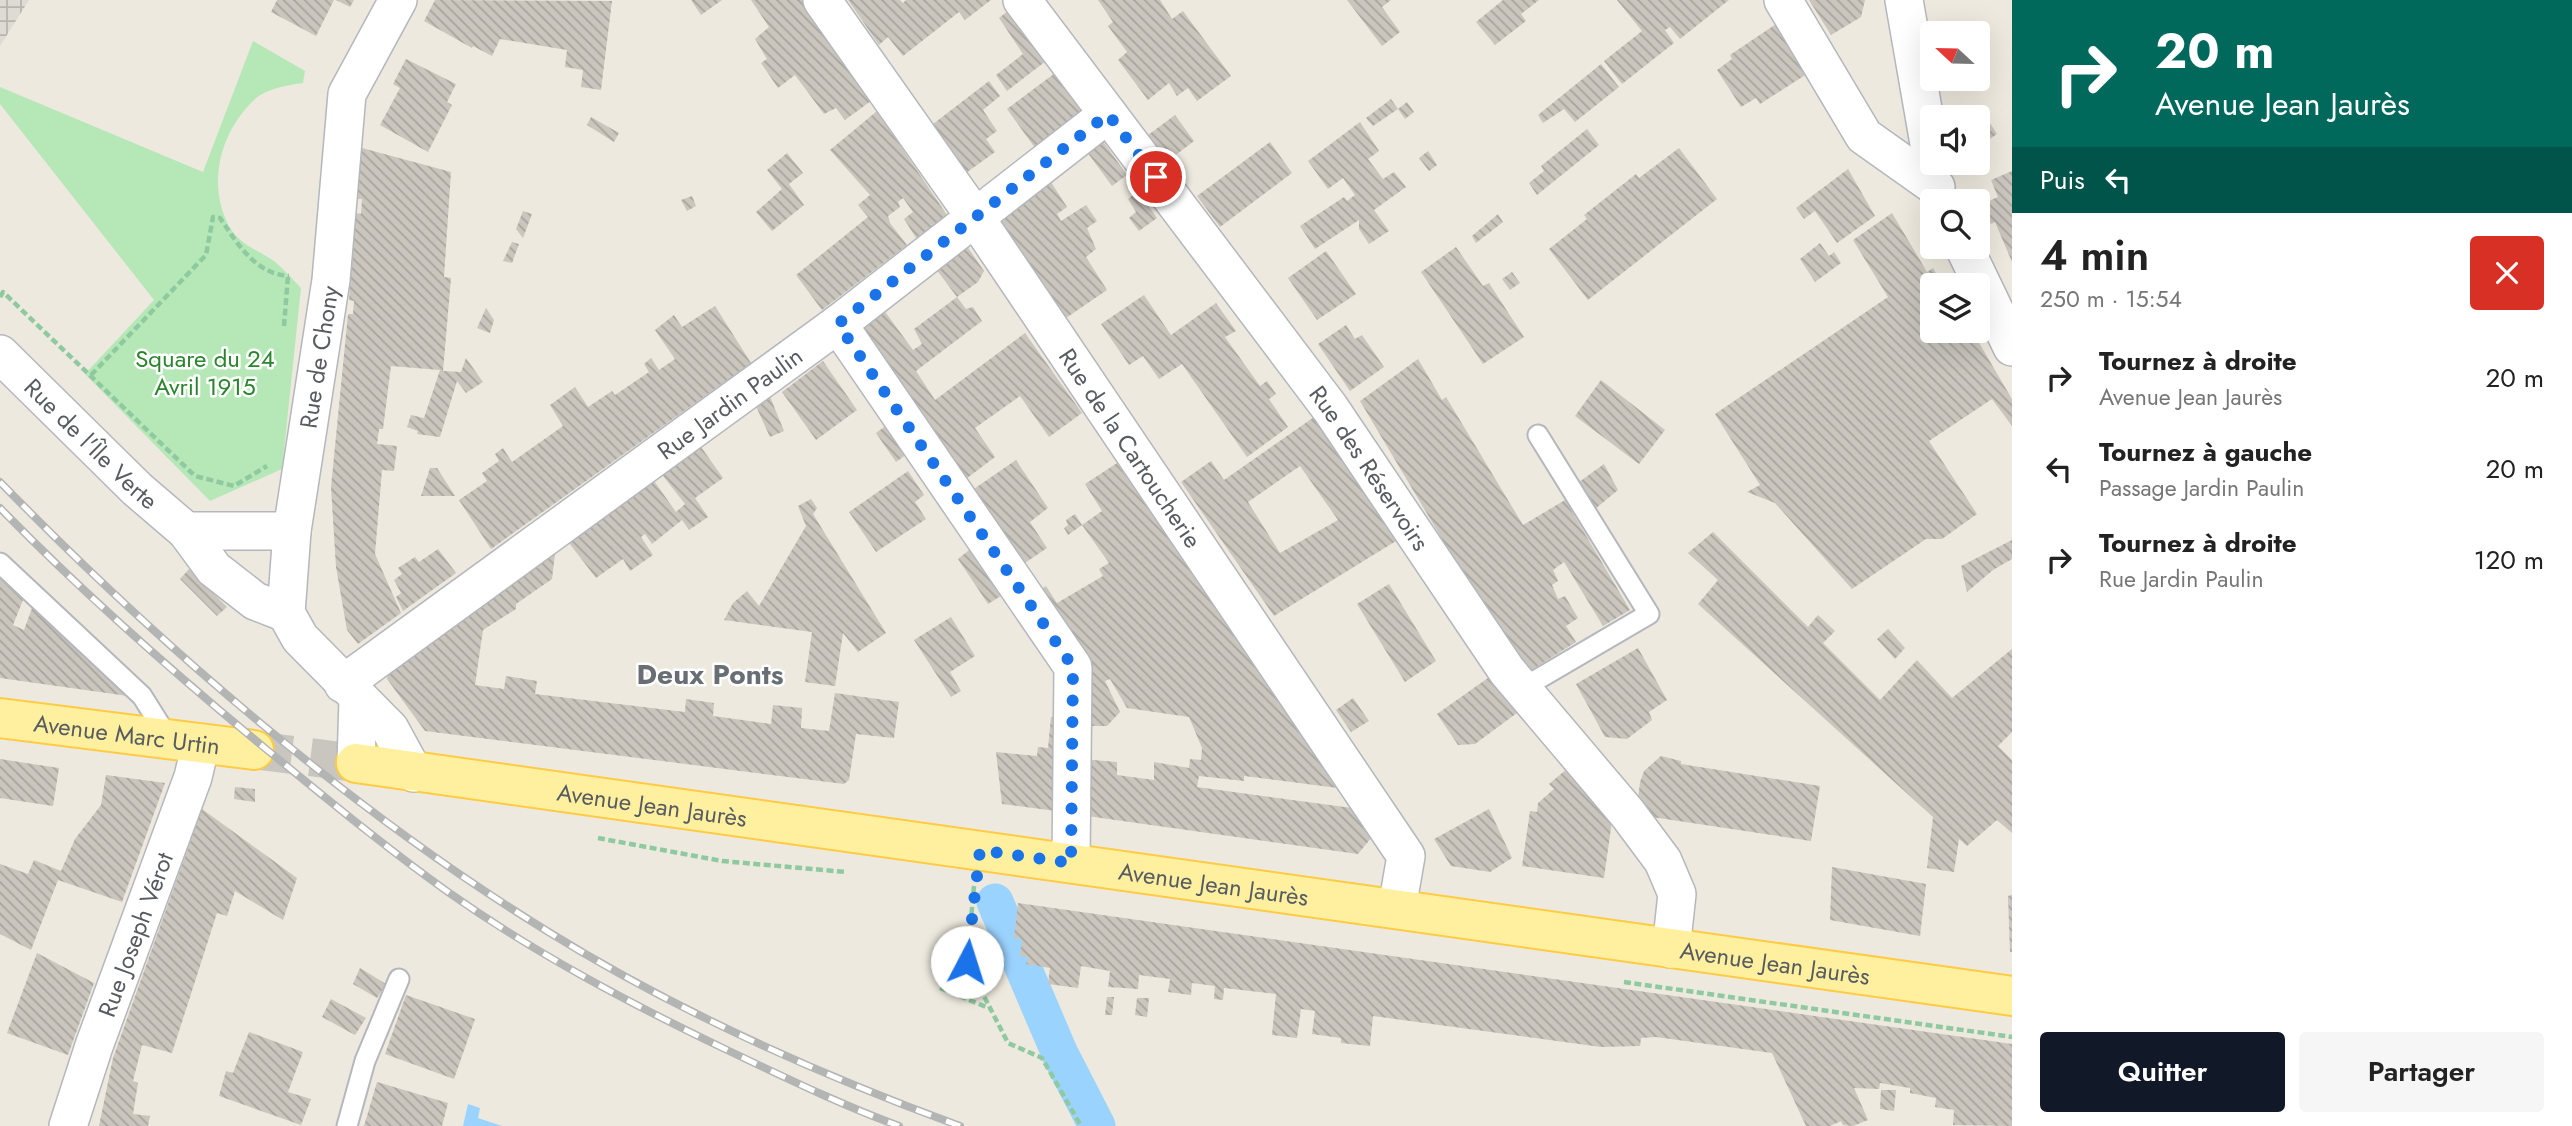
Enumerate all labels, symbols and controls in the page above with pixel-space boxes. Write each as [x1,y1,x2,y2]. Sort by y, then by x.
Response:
text: 20 m [2155,16,2274,86]
north arrow [1920,21,1990,91]
map controls [1920,21,1990,343]
icon: right [2040,28,2131,119]
text: Avenue Jean Jaurès [2155,81,2410,127]
button: sound [1920,105,1990,175]
pin [1126,147,1186,207]
icon: arrive [1137,158,1175,196]
text: Puis [2040,161,2085,199]
icon: left [2099,161,2137,199]
button: search [1920,189,1990,259]
text: 4 min [2040,225,2149,286]
button: close [2470,236,2544,310]
button: layers [1920,273,1990,343]
text: 250 m · 15:54 [2040,282,2182,316]
street label: Rue de Chony [290,283,348,431]
street label: Rue Jardin Paulin [650,338,809,468]
park label: Square du 24 Avril 1915 [135,341,275,404]
street label: Rue de la Cartoucherie [1051,341,1211,555]
text: Tournez à droite [2099,342,2297,380]
icon: right [2040,359,2078,397]
text: 20 m [2486,359,2544,397]
street label: Rue de l'Île Verte [17,370,166,517]
street label: Rue des Réservoirs [1301,378,1438,557]
text: Avenue Jean Jaurès [2099,380,2282,414]
text: Tournez à gauche [2099,433,2312,471]
icon: left [2040,450,2078,488]
text: 20 m [2486,450,2544,488]
text: Passage Jardin Paulin [2099,471,2304,505]
text: Tournez à droite [2099,524,2297,562]
icon: right [2040,541,2078,579]
text: 120 m [2474,541,2544,579]
text: Rue Jardin Paulin [2099,562,2264,596]
district label: Deux Ponts [637,654,784,695]
street label: Avenue Marc Urtin [32,705,222,763]
street label: Avenue Jean Jaurès [555,774,749,835]
street label: Rue Joseph Vérot [89,847,181,1022]
street label: Avenue Jean Jaurès [1116,853,1311,914]
position arrow [930,925,1004,999]
street label: Avenue Jean Jaurès [1678,932,1872,993]
button: Quitter [2040,1032,2285,1112]
button: Partager [2299,1032,2544,1112]

